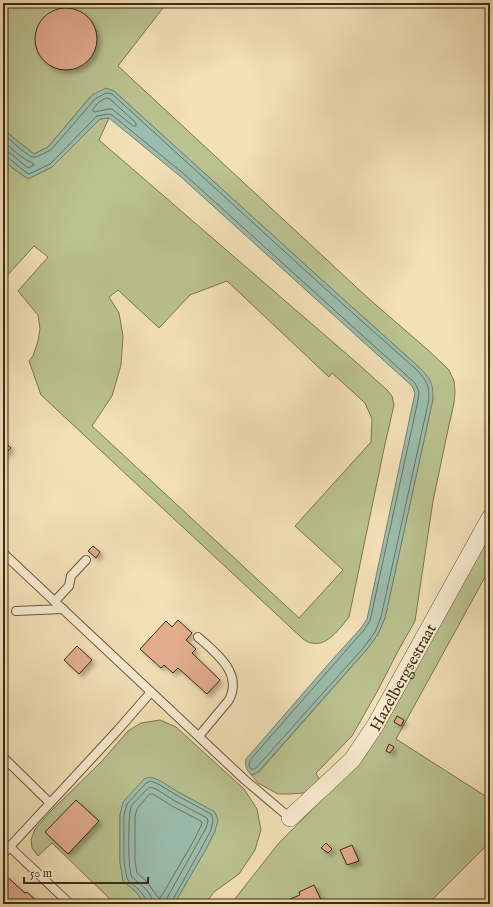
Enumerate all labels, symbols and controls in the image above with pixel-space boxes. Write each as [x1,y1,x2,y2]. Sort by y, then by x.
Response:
street label: Hazelbergsestraat [366,620,442,735]
scale bar [24,859,148,885]
text: 50 m [30,866,52,881]

